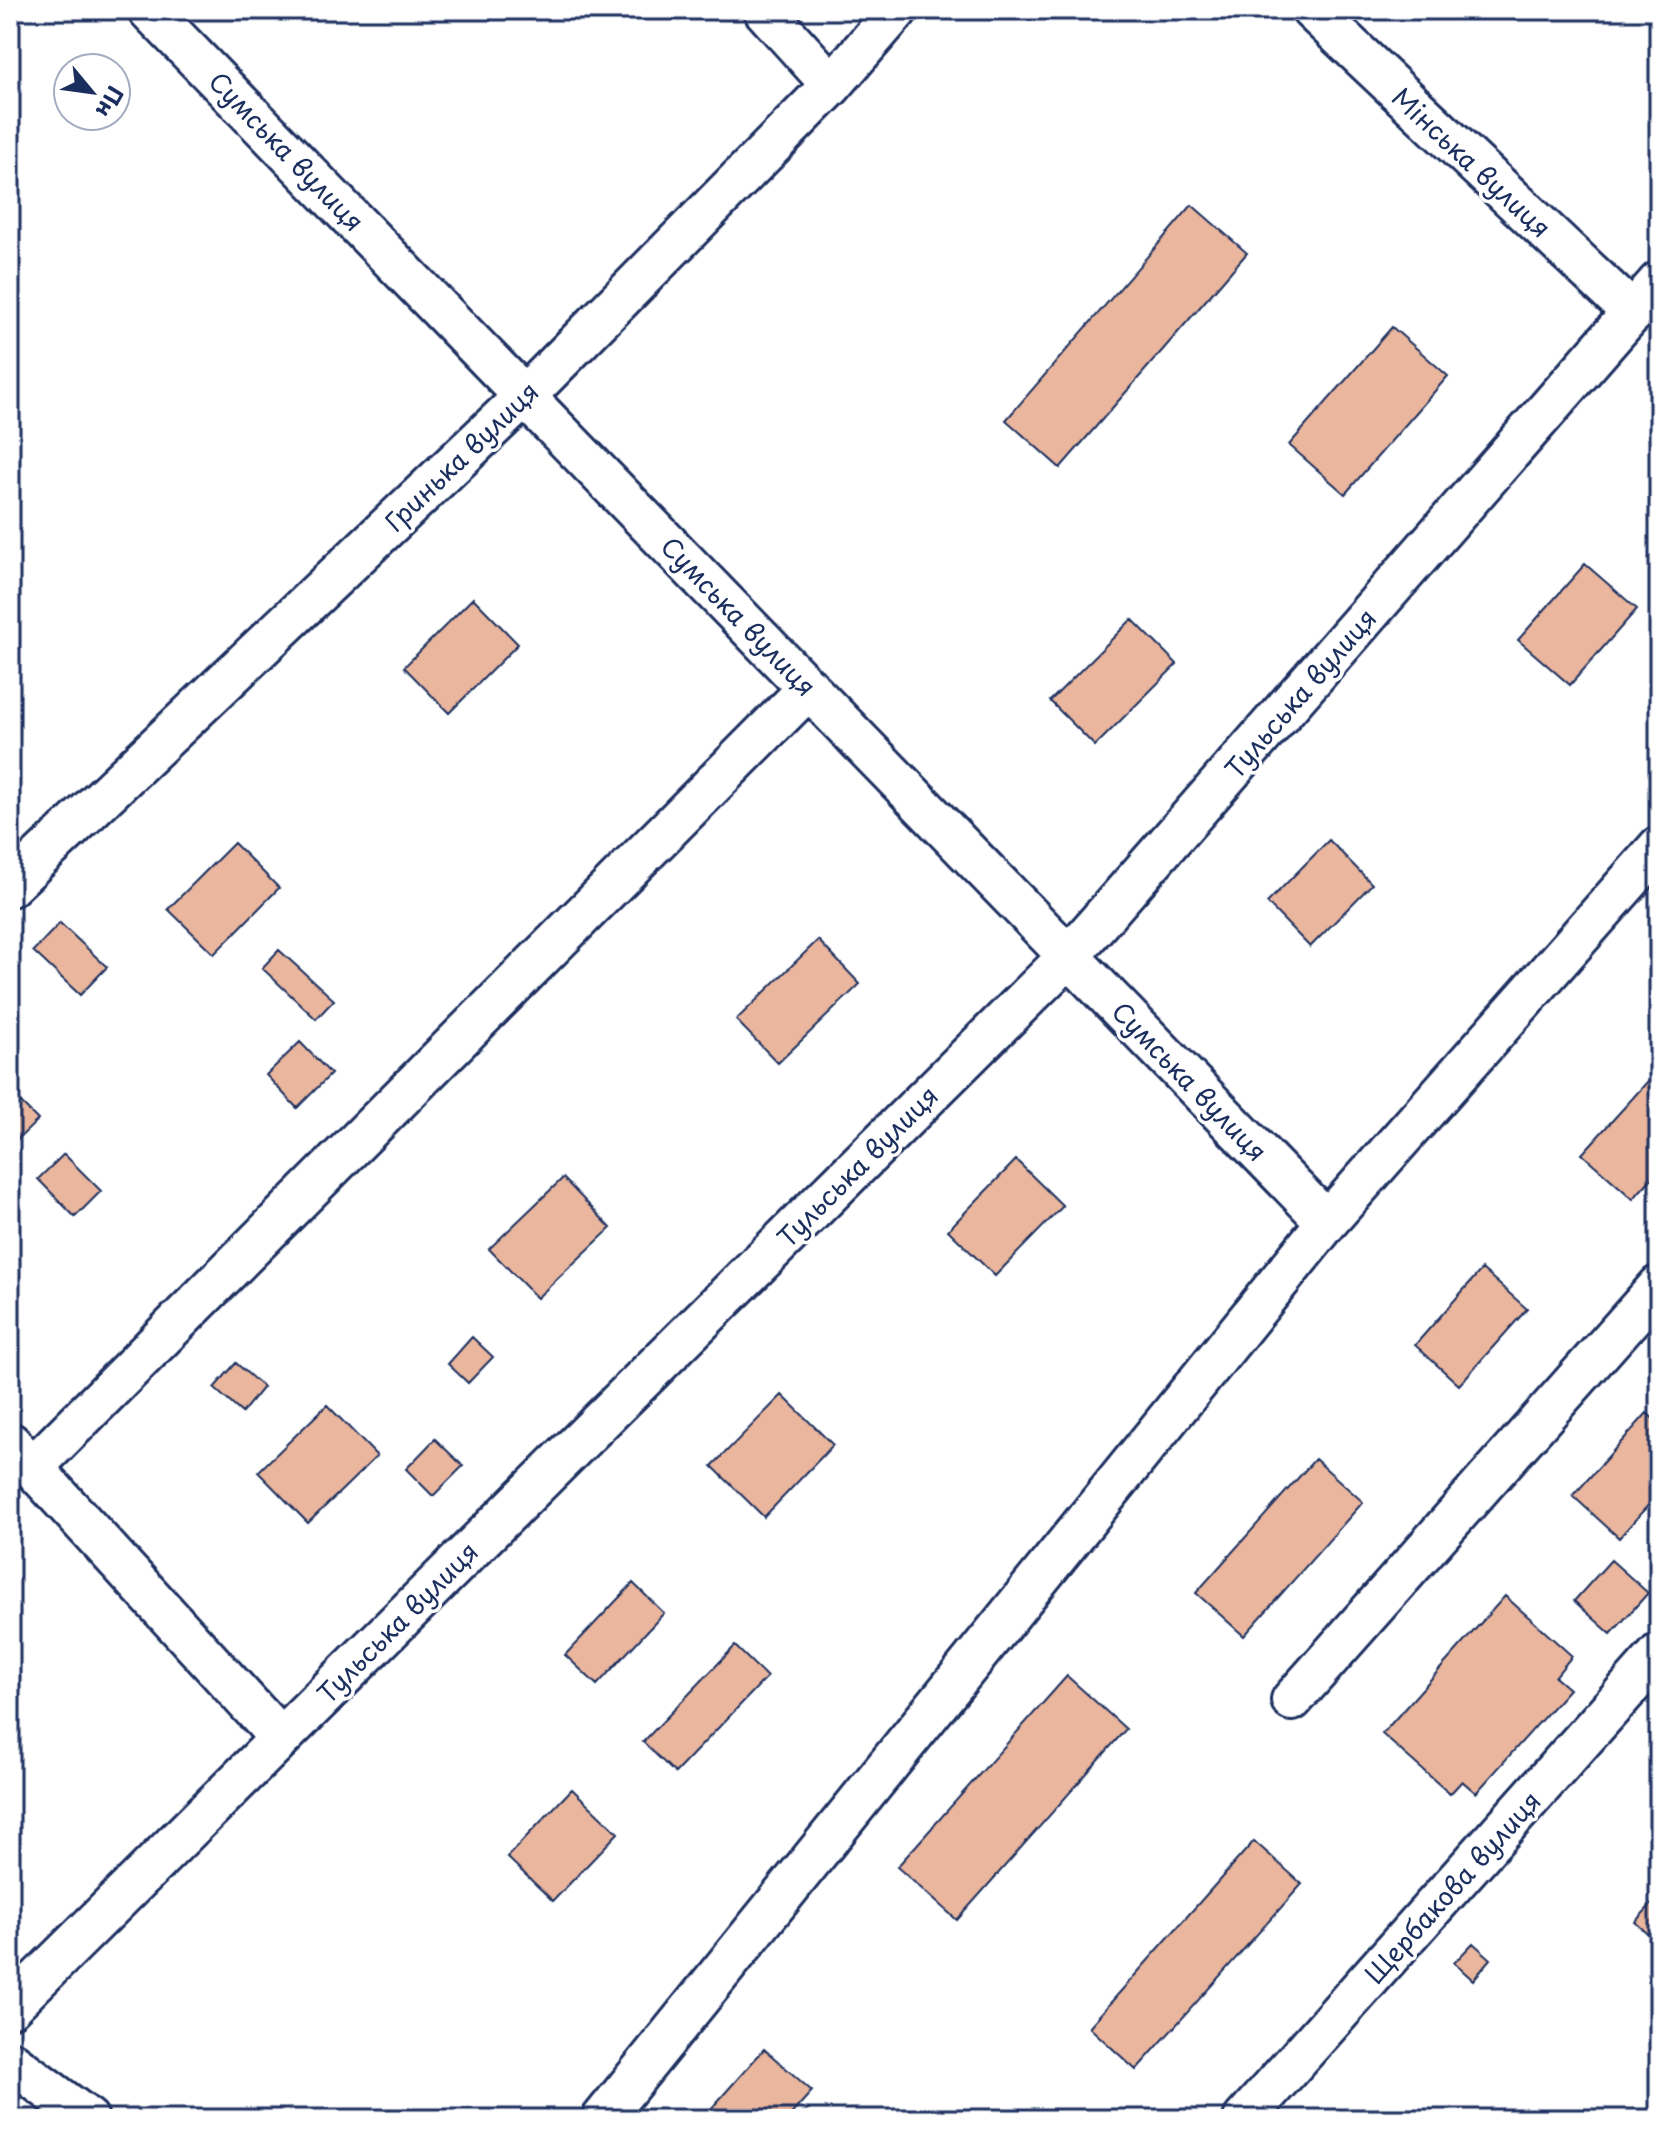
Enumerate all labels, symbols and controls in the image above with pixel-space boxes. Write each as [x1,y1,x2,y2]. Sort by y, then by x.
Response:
north arrow [52,52,132,132]
street label: Сумська вулиця [200,62,374,240]
street label: Мінська вулиця [1384,78,1560,246]
text: Пн [89,80,133,124]
street label: Гринька вулиця [375,372,547,540]
street label: Сумська вулиця [652,527,826,705]
street label: Тульська вулиця [1215,599,1385,787]
street label: Сумська вулиця [1103,992,1277,1170]
street label: Тульська вулиця [767,1076,947,1256]
street label: Тульська вулиця [307,1532,487,1712]
street label: Щербакова вулиця [1355,1782,1549,1992]

